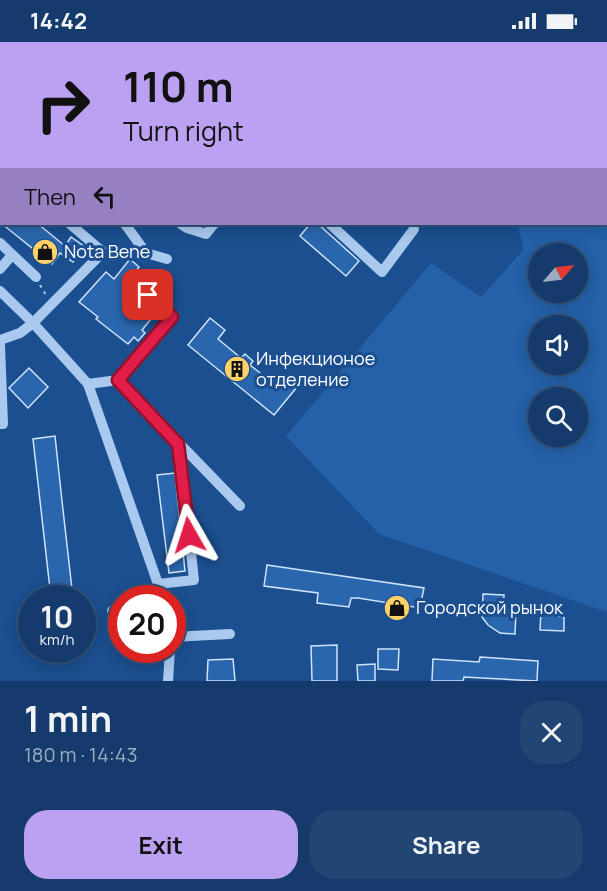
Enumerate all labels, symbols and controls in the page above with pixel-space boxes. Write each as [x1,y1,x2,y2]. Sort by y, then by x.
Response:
text: 14:42 [30,6,87,36]
text: 110 m [123,57,234,115]
icon: right [24,66,102,144]
text: Turn right [123,112,244,149]
icon: left [88,180,121,213]
text: Then [24,182,76,212]
shop icon: Nota Bene [30,237,60,267]
place label: Nota Bene [64,239,150,263]
north arrow [528,243,588,303]
map controls [528,243,588,447]
pin [122,269,173,320]
icon: arrive [131,278,164,311]
button: sound [528,315,588,375]
place label: Инфекционое отделение [256,346,375,391]
building icon: Инфекционое отделение [222,354,252,384]
button: search [528,387,588,447]
position arrow [157,503,221,567]
speed limit sign: 20 [108,585,186,663]
shop icon: Городской рынок [382,593,412,623]
place label: Городской рынок [416,595,564,619]
text: 10 [41,596,73,637]
text: km/h [40,629,74,650]
text: 1 min [24,694,112,743]
button: close [520,701,583,764]
text: 180 m · 14:43 [24,741,138,768]
button: Exit [24,810,298,879]
button: Share [310,810,583,879]

